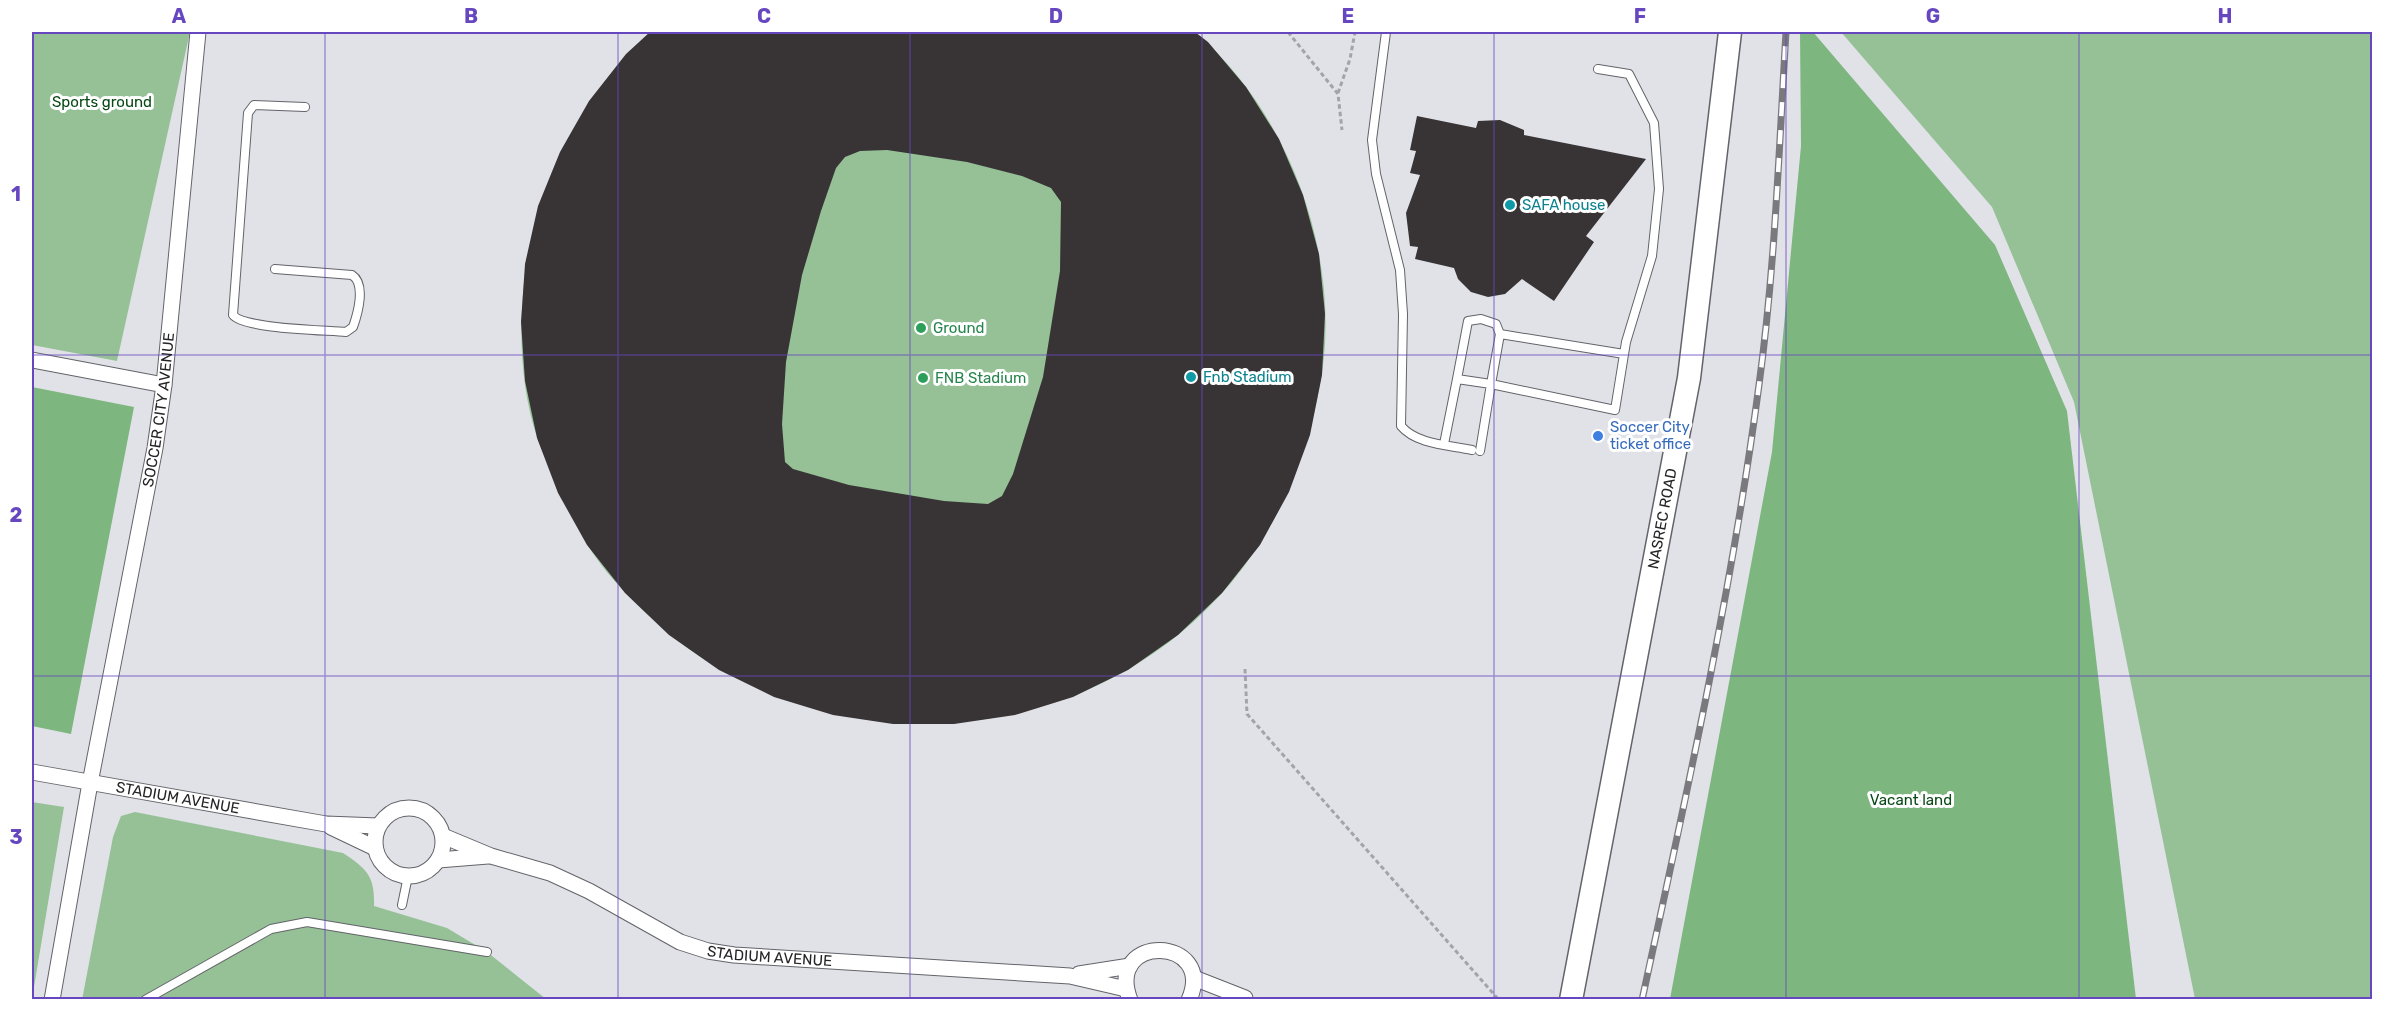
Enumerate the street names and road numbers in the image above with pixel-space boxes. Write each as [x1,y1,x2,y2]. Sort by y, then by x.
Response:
street label: SOCCER CITY AVENUE [139,332,178,488]
street label: NASREC ROAD [1644,467,1681,571]
street label: STADIUM AVENUE [114,778,241,818]
street label: STADIUM AVENUE [706,942,833,970]

